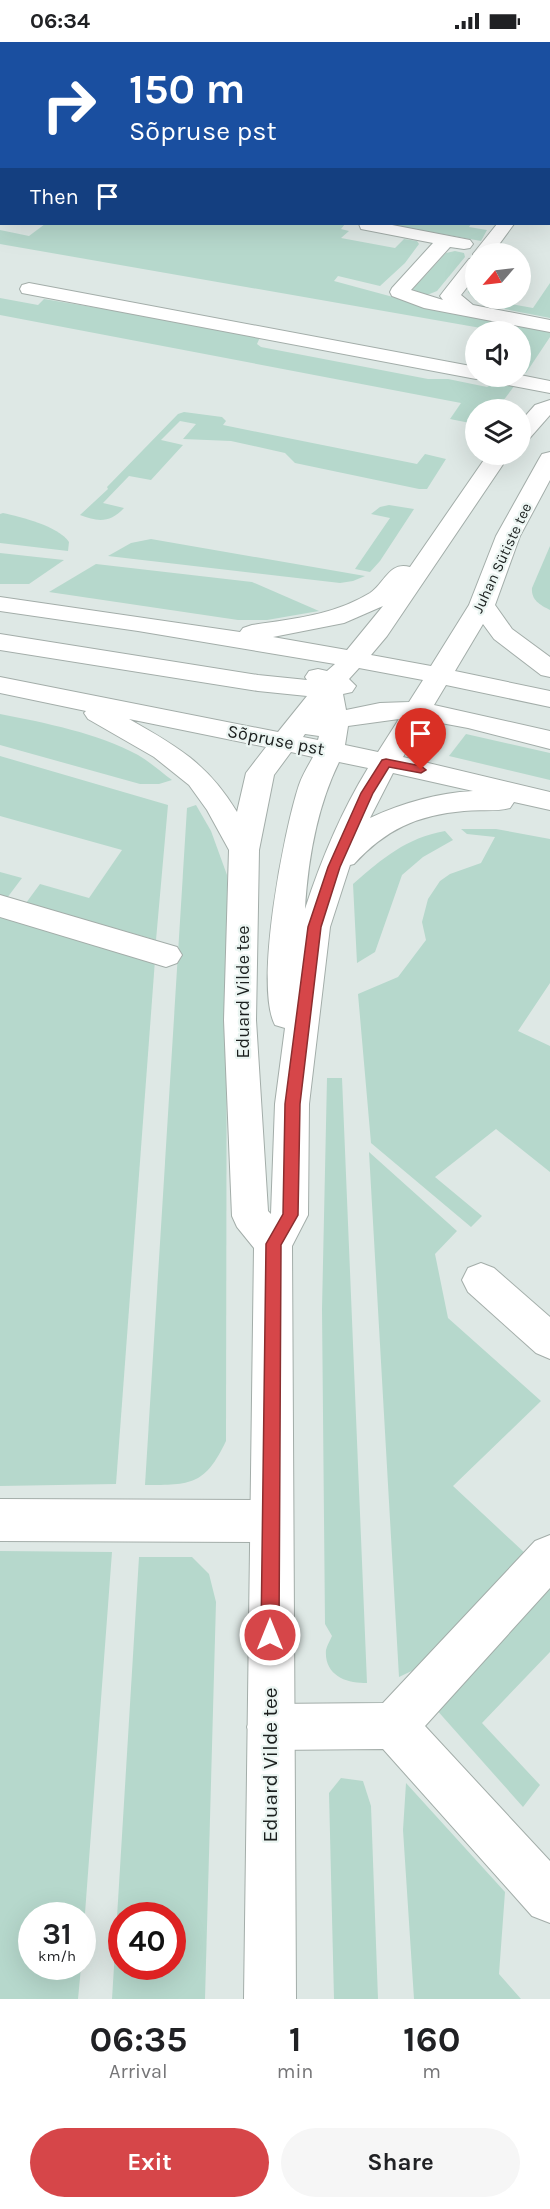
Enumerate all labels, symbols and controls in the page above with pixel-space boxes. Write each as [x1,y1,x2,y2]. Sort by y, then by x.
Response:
text: 06:34 [30,8,90,34]
text: 150 m [129,64,245,114]
icon: right [30,66,108,144]
text: Sõpruse pst [129,115,277,147]
icon: arrive [91,180,124,213]
text: Then [30,184,79,210]
north arrow [465,243,531,309]
map controls [465,243,531,465]
button: sound [465,321,531,387]
button: layers [465,399,531,465]
street label: Juhan Sütiste tee [469,500,535,616]
pin [395,708,446,770]
icon: arrive [404,717,437,750]
street label: Sõpruse pst [226,720,327,760]
street label: Eduard Vilde tee [232,925,254,1059]
position arrow [238,1603,302,1667]
street label: Eduard Vilde tee [258,1687,282,1843]
speed limit sign: 40 [108,1902,186,1980]
text: 31 [42,1916,72,1952]
text: km/h [38,1947,76,1965]
text: 06:35 [90,2018,187,2060]
text: 1 [289,2018,302,2060]
text: 160 [403,2018,460,2060]
text: Arrival [109,2060,168,2083]
text: min [277,2060,313,2083]
text: m [422,2060,441,2083]
button: Exit [30,2128,269,2197]
button: Share [281,2128,520,2197]

